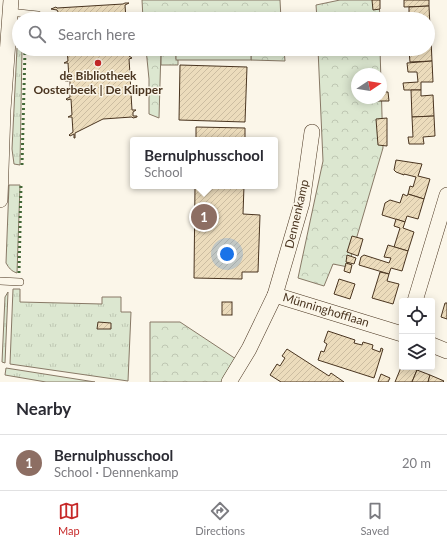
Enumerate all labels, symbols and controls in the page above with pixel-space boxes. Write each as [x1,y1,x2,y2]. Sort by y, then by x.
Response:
search box [12,12,435,56]
icon: search [26,23,48,45]
text: Search here [58,25,135,43]
marker: de Bibliotheek Oosterbeek | De Klipper [93,58,103,68]
place label: de Bibliotheek Oosterbeek | De Klipper [33,68,163,97]
north arrow [351,68,387,104]
popup [130,137,278,189]
text: Bernulphusschool [144,146,264,164]
text: School [144,164,183,180]
street label: Dennenkamp [281,178,312,250]
pin: 1 [191,202,217,232]
your location [217,244,237,264]
street label: Münninghofflaan [281,289,371,330]
map controls [399,298,435,370]
button: locate [399,298,435,334]
button: layers [399,334,435,370]
text: Nearby [16,398,71,419]
text: Bernulphusschool [54,446,173,464]
text: 1 [25,455,33,471]
text: 20 m [402,455,431,471]
text: School · Dennenkamp [54,464,179,480]
tab: Map [58,500,80,537]
tab: Directions [195,500,245,537]
tab: Saved [360,500,389,537]

